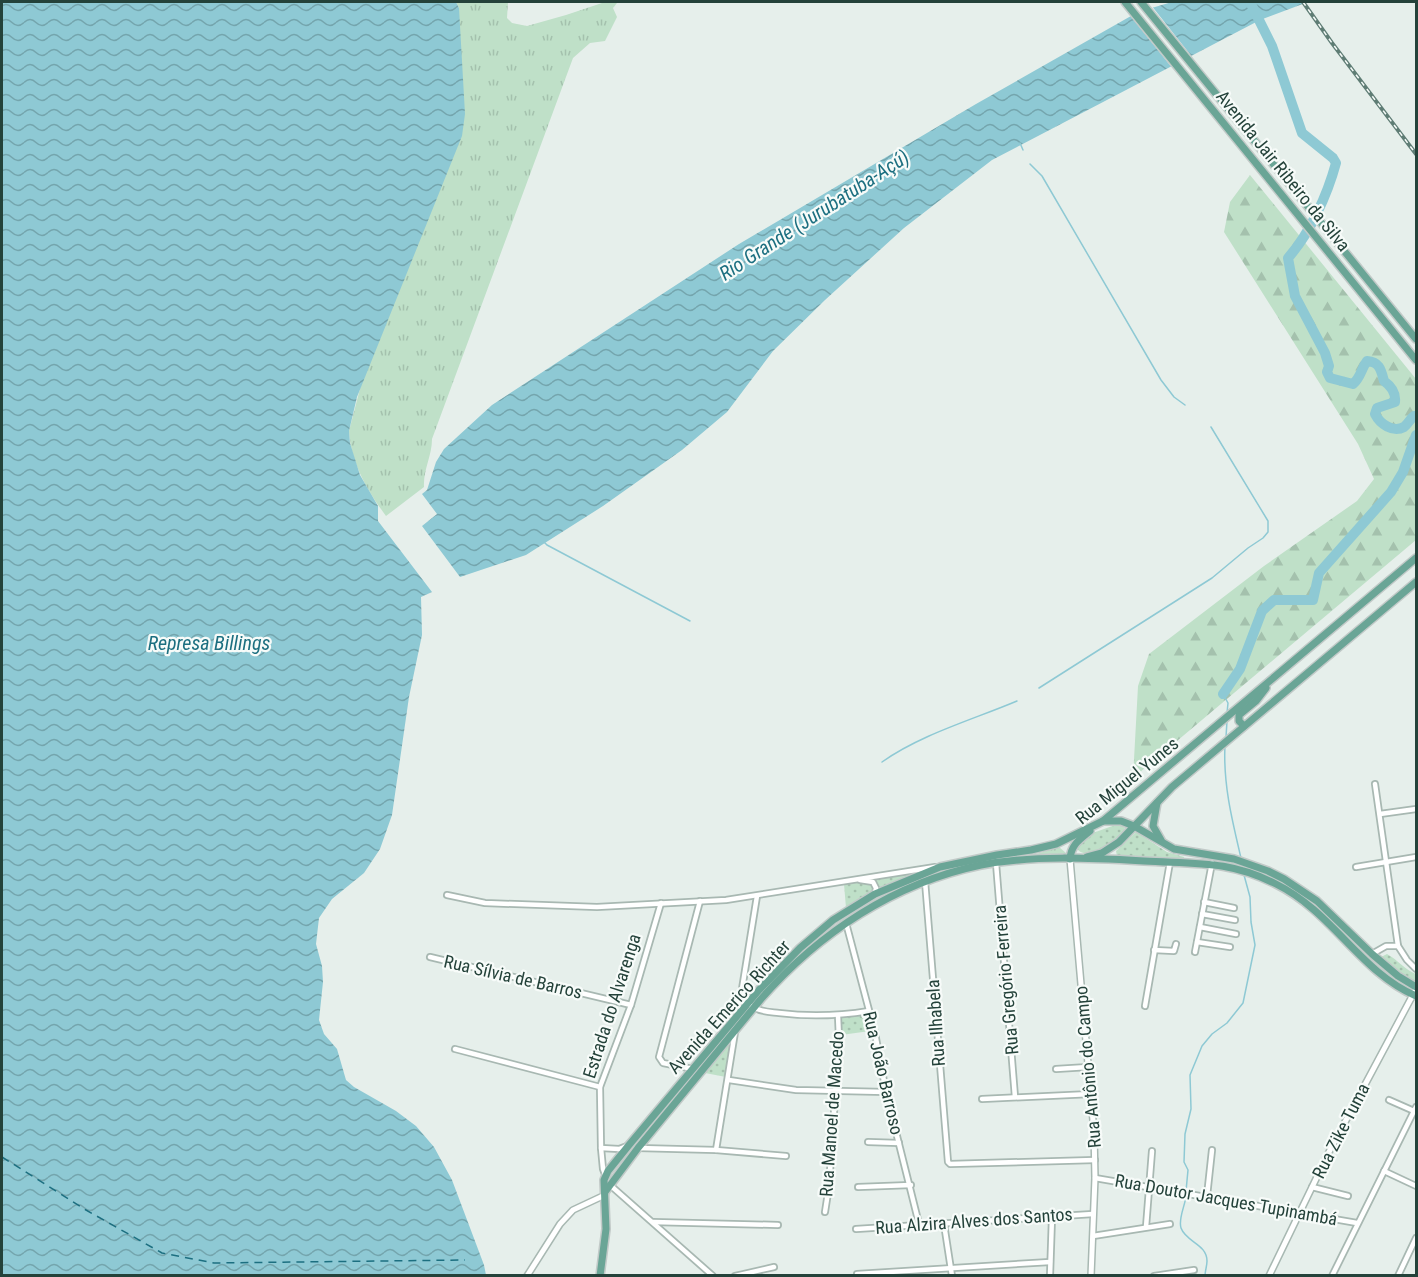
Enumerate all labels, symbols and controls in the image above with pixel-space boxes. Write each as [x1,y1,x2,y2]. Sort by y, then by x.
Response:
street label: Avenida Jair Ribeiro da Silva [1212,86,1355,255]
water label: Rio Grande (Jurubatuba-Açú) [715,145,913,285]
water label: Represa Billings [148,631,270,655]
street label: Rua Miguel Yunes [1071,733,1182,828]
street label: Rua Gregório Ferreira [988,904,1023,1056]
street label: Estrada do Alvarenga [578,931,645,1081]
street label: Avenida Emerico Richter [663,935,794,1078]
street label: Rua Sílvia de Barros [442,950,584,1003]
street label: Rua Ilhabela [922,979,949,1067]
street label: Rua Antônio do Campo [1070,985,1105,1149]
street label: Rua João Barroso [859,1009,908,1137]
street label: Rua Manoel de Macedo [815,1030,848,1198]
street label: Rua Zike Tuma [1308,1080,1374,1182]
street label: Rua Doutor Jacques Tupinambá [1113,1170,1339,1229]
street label: Rua Alzira Alves dos Santos [875,1203,1073,1238]

